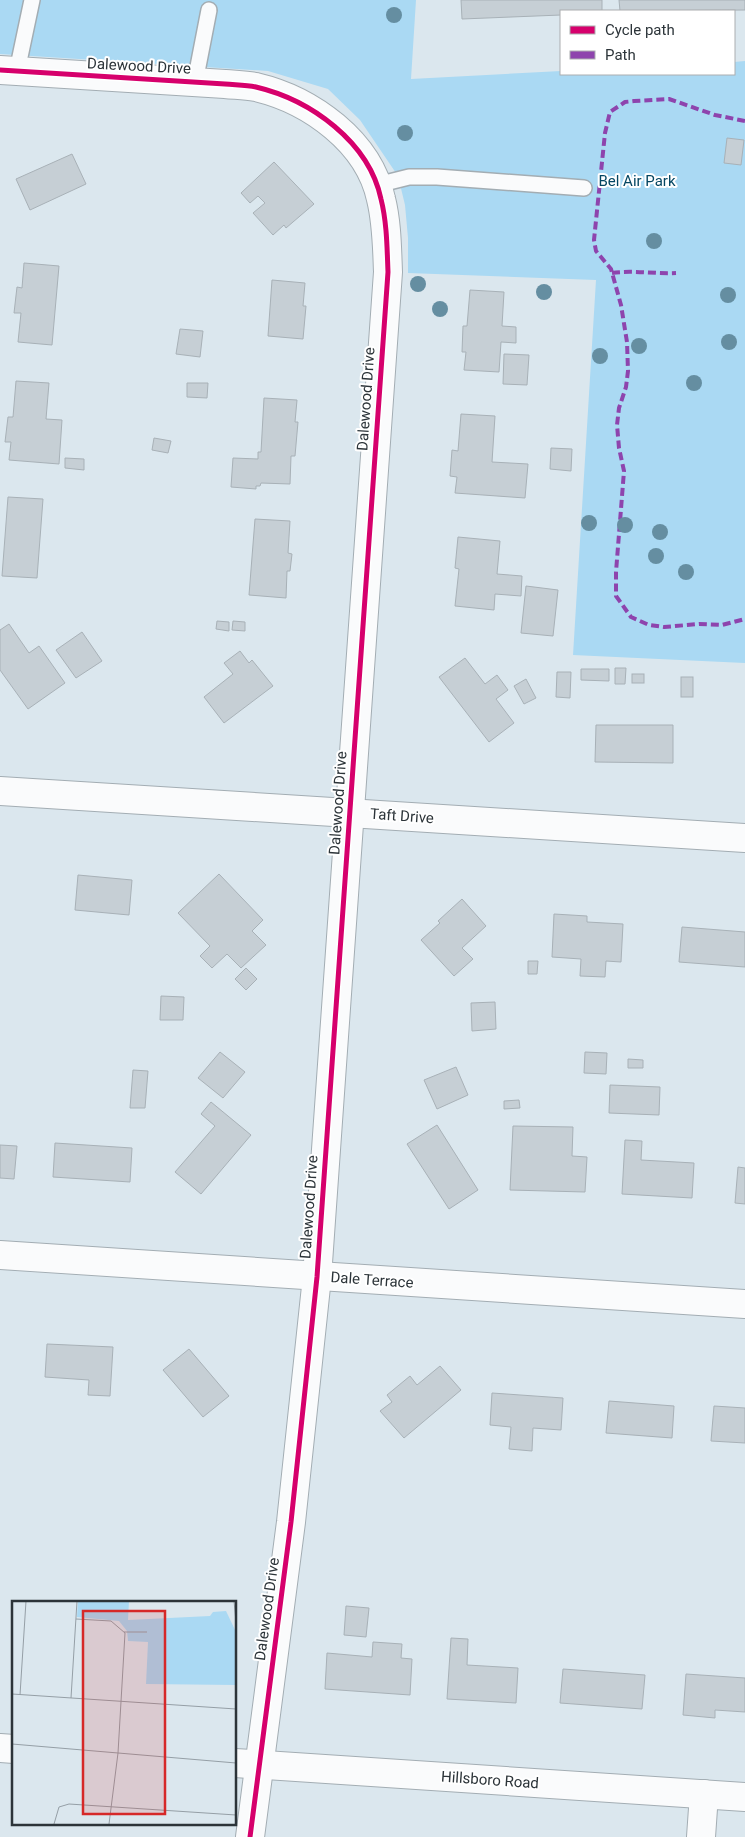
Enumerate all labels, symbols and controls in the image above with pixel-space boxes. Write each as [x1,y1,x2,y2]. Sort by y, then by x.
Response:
legend [560,10,735,75]
text: Cycle path [605,21,675,39]
text: Path [605,46,636,64]
street label: Dalewood Drive [87,54,191,78]
park label: Bel Air Park [598,172,676,190]
street label: Dalewood Drive [353,347,379,451]
street label: Dalewood Drive [325,751,351,855]
street label: Taft Drive [370,805,435,827]
street label: Dalewood Drive [296,1155,322,1259]
street label: Dale Terrace [330,1268,414,1292]
street label: Dalewood Drive [251,1556,283,1662]
inset map [12,1601,236,1824]
street label: Hillsboro Road [440,1768,540,1792]

